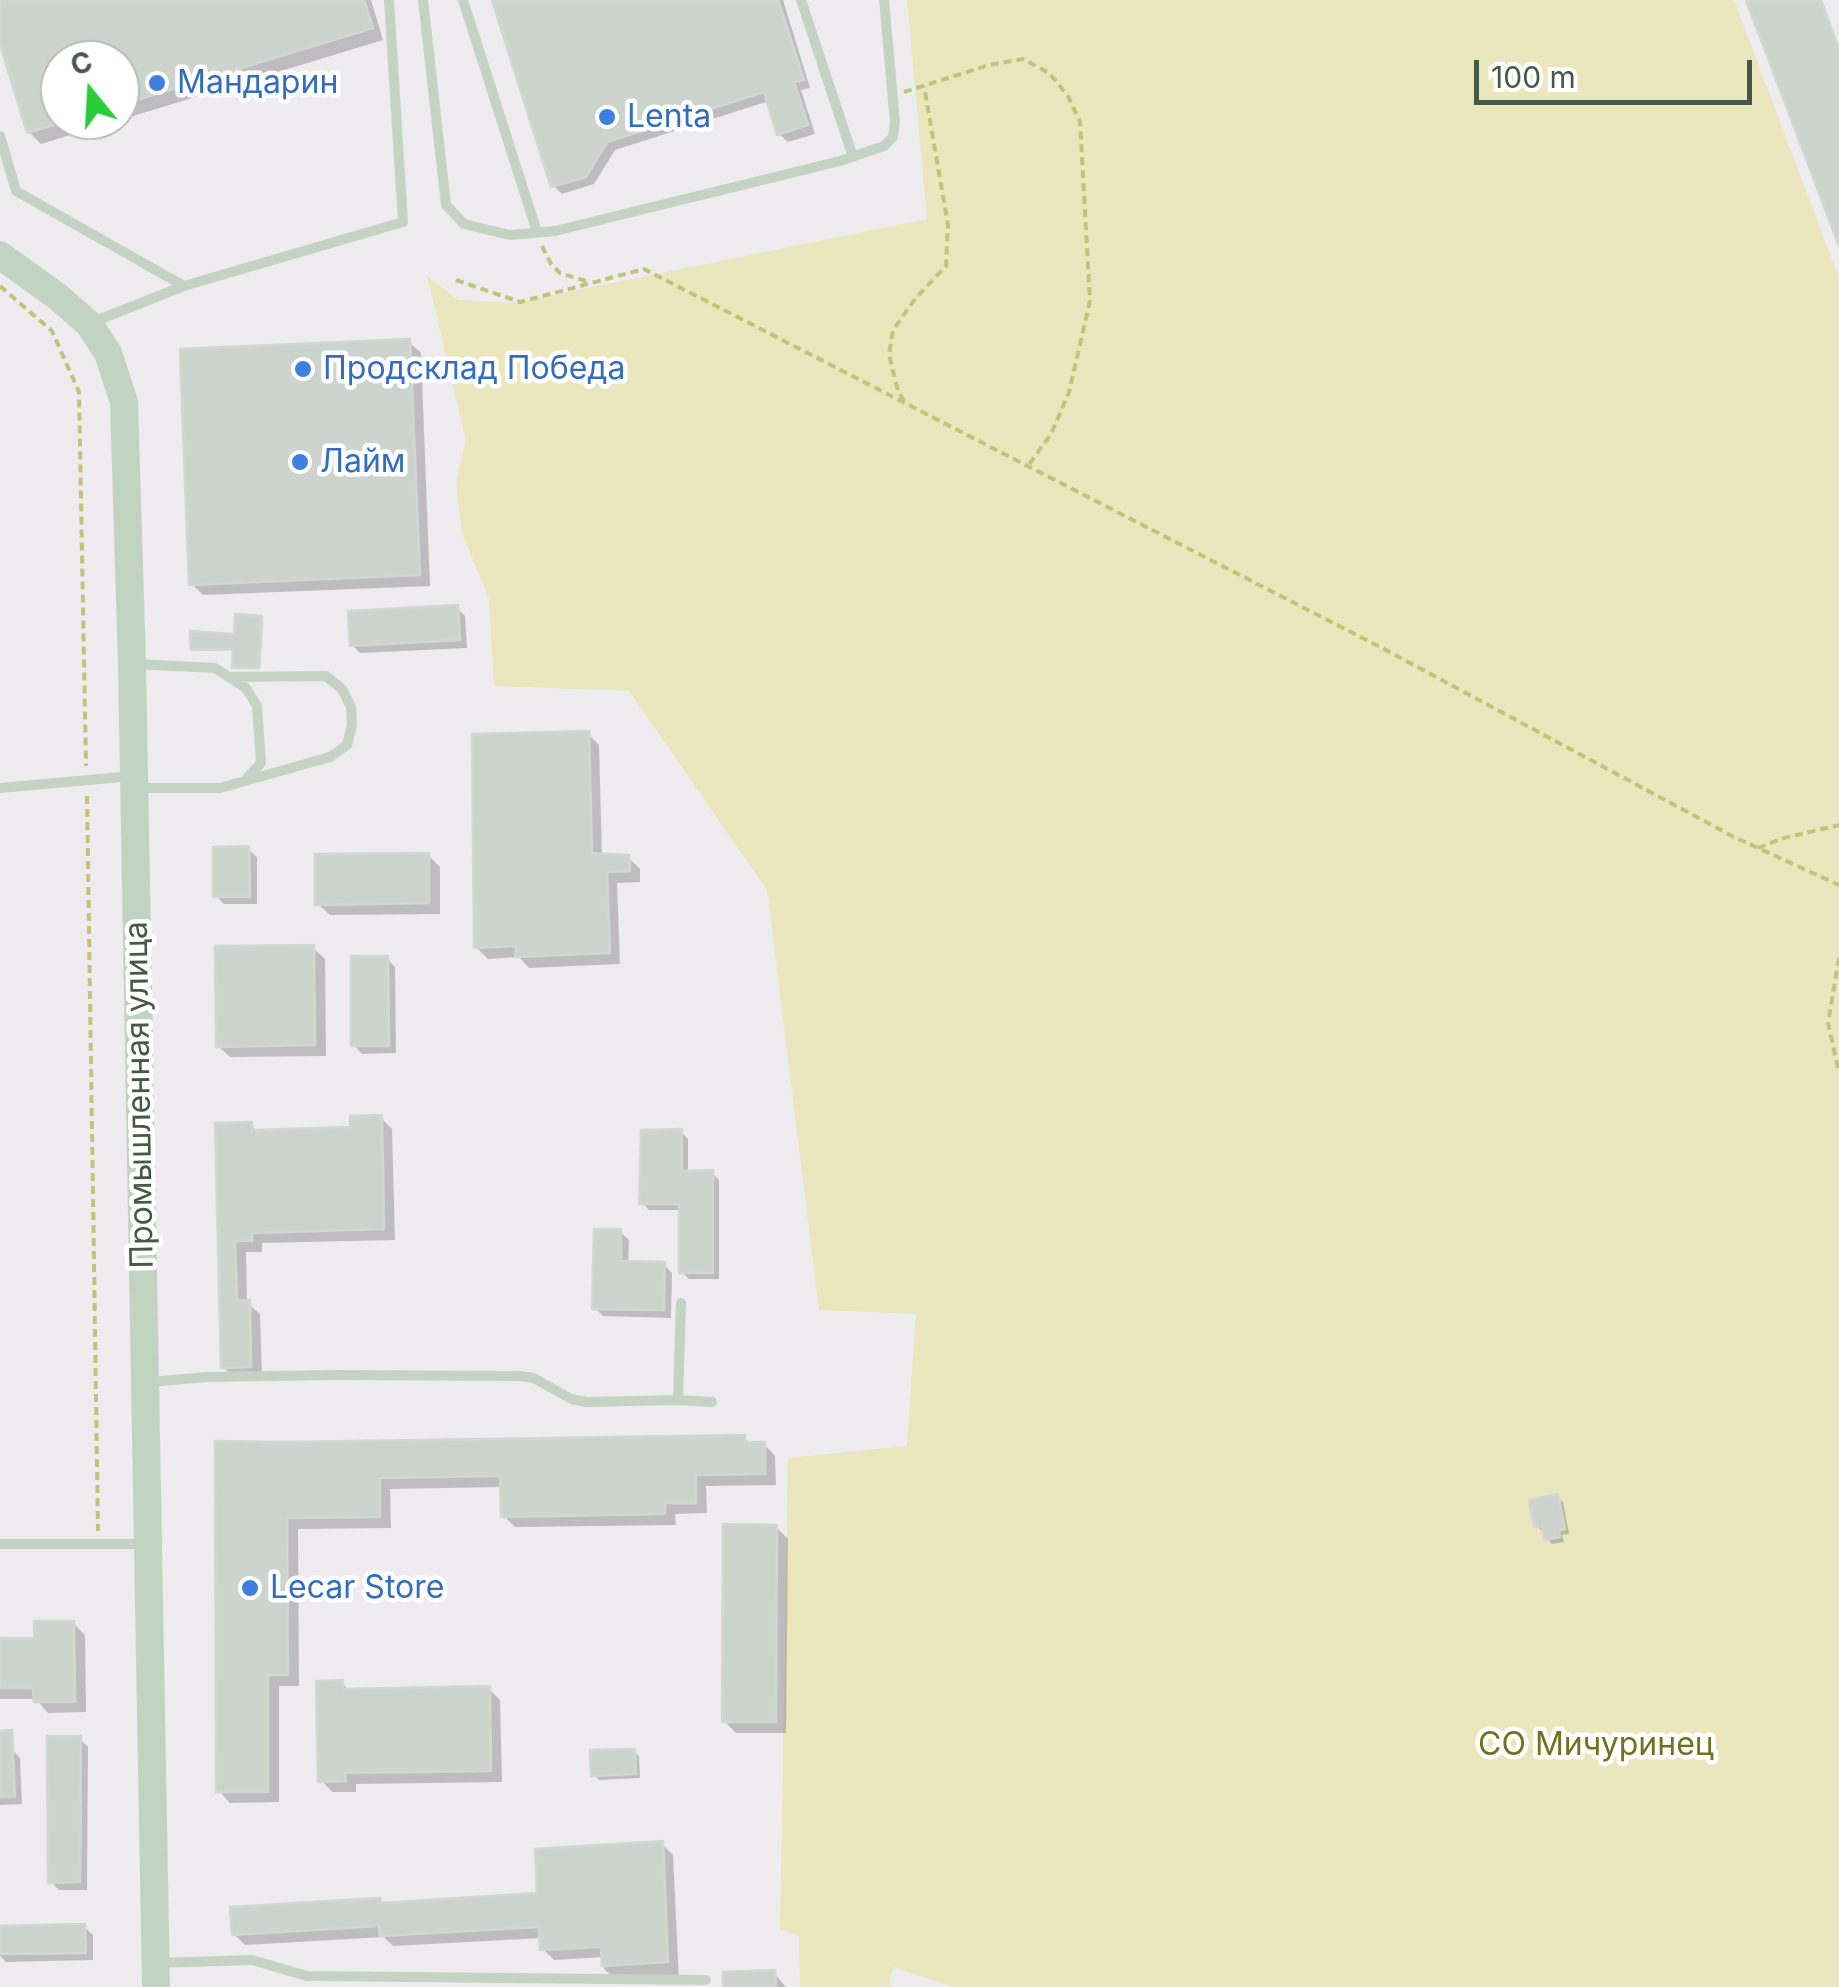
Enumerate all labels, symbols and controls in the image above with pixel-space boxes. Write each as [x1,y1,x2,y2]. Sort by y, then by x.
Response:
north arrow [40,40,140,140]
scale bar [1479,40,1756,102]
text: С [66,44,96,83]
text: 100 m [1491,59,1576,95]
place label: Мандарин [177,64,338,102]
marker: Мандарин [146,72,168,94]
place label: Lenta [627,98,711,136]
marker: Lenta [596,106,618,128]
place label: Продсклад Победа [323,350,625,388]
marker: Продсклад Победа [292,358,314,380]
place label: Лайм [320,443,405,481]
marker: Лайм [289,451,311,473]
street label: Промышленная улица [118,921,162,1269]
place label: Lecar Store [270,1569,444,1607]
marker: Lecar Store [239,1577,261,1599]
park label: СО Мичуринец [1478,1726,1714,1764]

